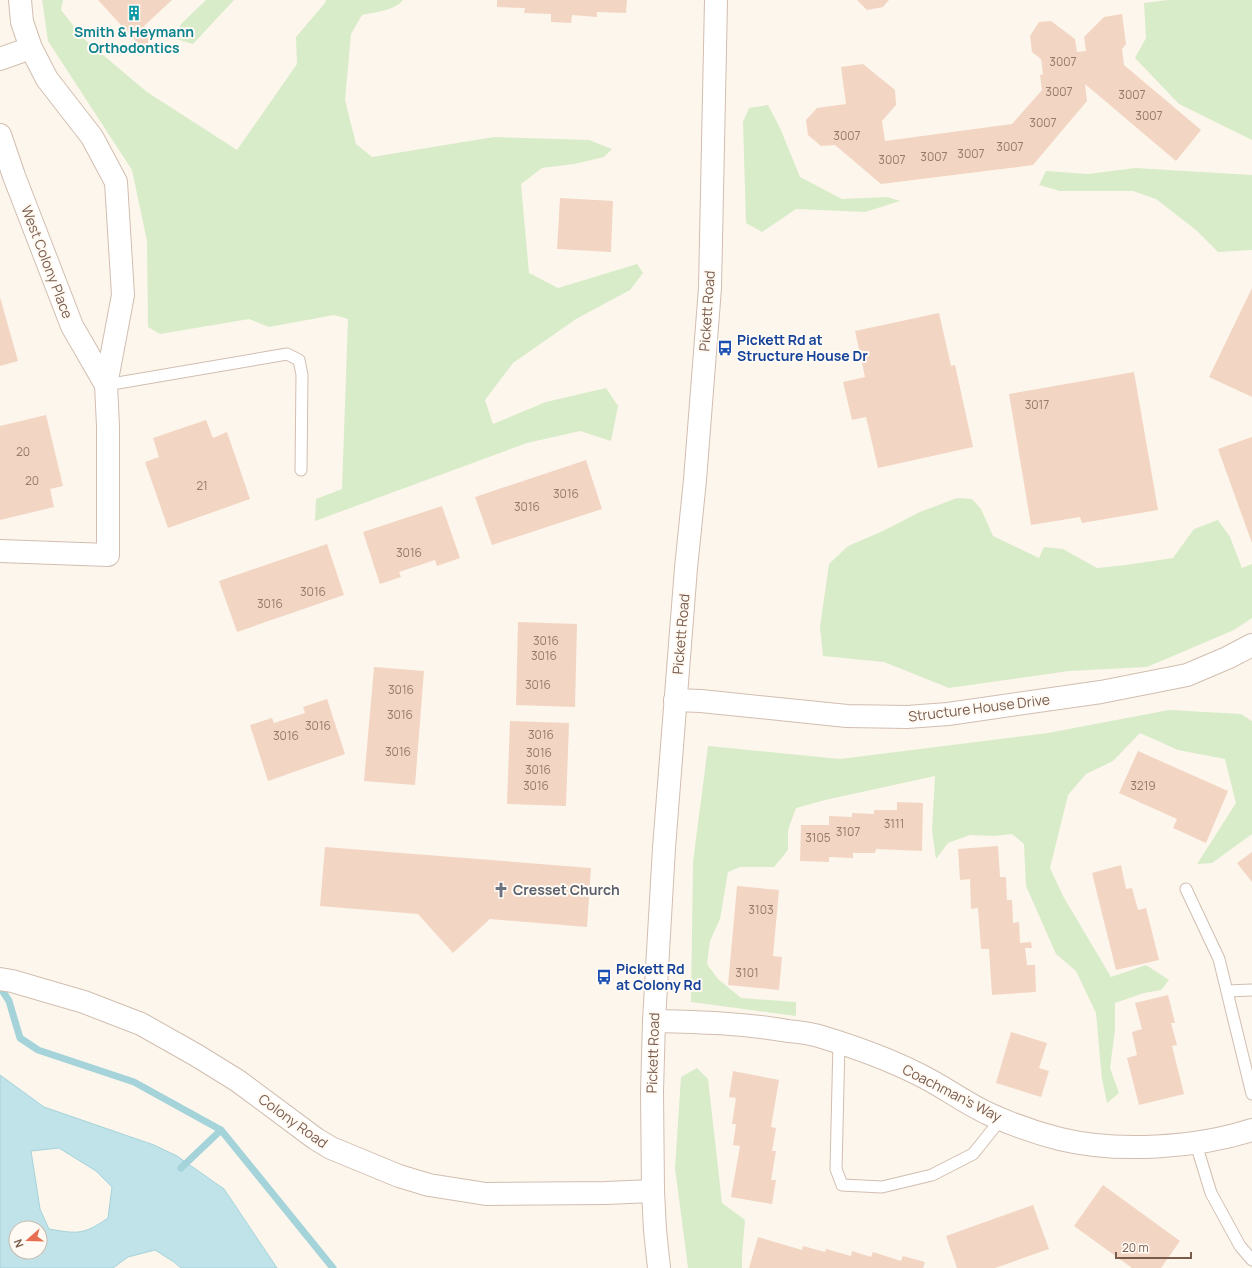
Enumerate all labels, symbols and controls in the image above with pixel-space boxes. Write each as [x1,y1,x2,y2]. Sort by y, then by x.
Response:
building icon: Smith & Heymann Orthodontics [125,4,143,22]
place label: Smith & Heymann Orthodontics [74,22,194,57]
house number: 3007 [1049,53,1077,70]
house number: 3007 [1045,83,1073,100]
house number: 3007 [1118,86,1146,103]
house number: 3007 [1135,107,1163,124]
house number: 3007 [1029,114,1057,131]
house number: 3007 [833,127,861,144]
house number: 3007 [996,138,1024,155]
house number: 3007 [957,145,985,162]
house number: 3007 [920,148,948,165]
house number: 3007 [878,151,906,168]
street label: West Colony Place [17,203,78,321]
street label: Pickett Road [694,270,719,352]
place label: Pickett Rd at Structure House Dr [737,330,868,365]
bus stop icon: Pickett Rd at Structure House Dr [716,339,734,357]
house number: 3017 [1025,396,1049,413]
house number: 20 [16,443,30,460]
house number: 20 [25,472,39,489]
house number: 21 [196,477,208,494]
house number: 3016 [553,485,579,502]
house number: 3016 [514,498,540,515]
house number: 3016 [396,544,422,561]
house number: 3016 [300,583,326,600]
street label: Pickett Road [668,593,693,675]
house number: 3016 [257,595,283,612]
house number: 3016 [533,632,559,649]
house number: 3016 [531,647,557,664]
house number: 3016 [525,676,551,693]
house number: 3016 [388,681,414,698]
street label: Structure House Drive [907,689,1051,726]
house number: 3016 [387,706,413,723]
house number: 3016 [305,717,331,734]
house number: 3016 [528,726,554,743]
house number: 3016 [273,727,299,744]
house number: 3016 [385,743,411,760]
house number: 3016 [526,744,552,761]
house number: 3016 [525,761,551,778]
house number: 3016 [523,777,549,794]
house number: 3219 [1130,777,1156,794]
house number: 3111 [884,815,904,832]
house number: 3107 [836,823,860,840]
house number: 3105 [805,829,831,846]
place label: Cresset Church [513,880,620,899]
church icon: Cresset Church [492,881,510,899]
house number: 3103 [748,901,774,918]
place label: Pickett Rd at Colony Rd [616,959,701,994]
house number: 3101 [735,964,759,981]
bus stop icon: Pickett Rd at Colony Rd [595,968,613,986]
street label: Pickett Road [642,1012,663,1094]
street label: Coachman's Way [899,1059,1006,1126]
street label: Colony Road [255,1089,332,1152]
north arrow [8,1220,48,1260]
scale bar [1116,1234,1191,1260]
text: N [10,1237,27,1250]
text: 20 m [1122,1239,1149,1256]

